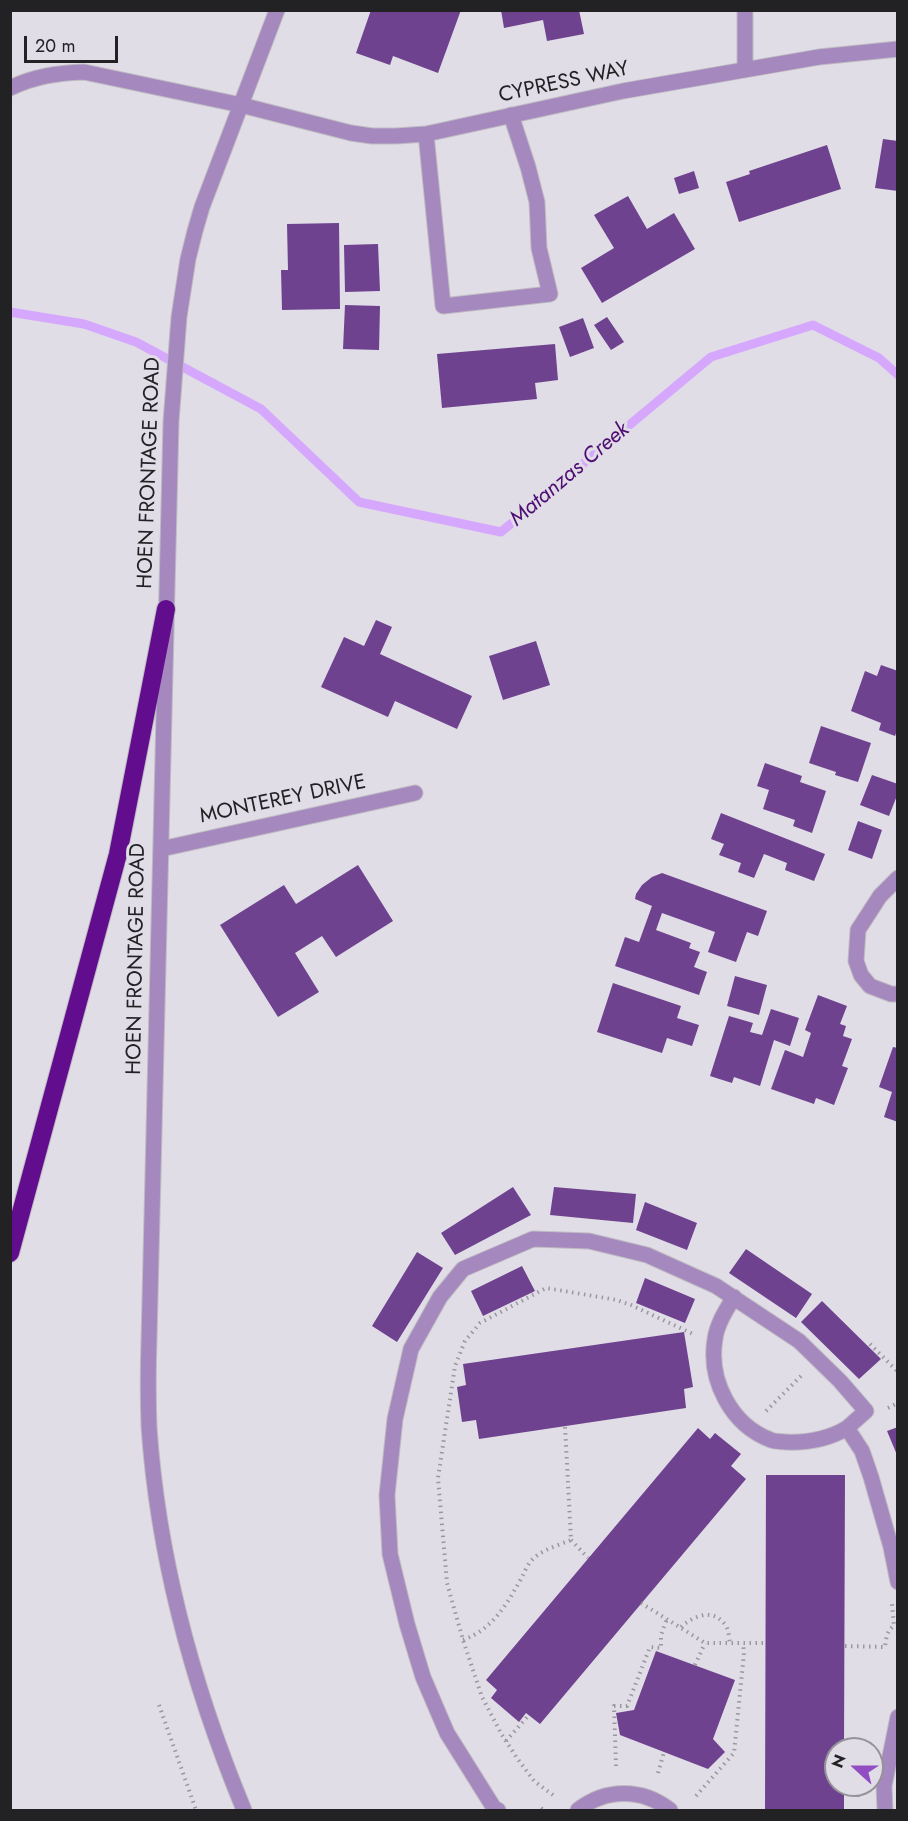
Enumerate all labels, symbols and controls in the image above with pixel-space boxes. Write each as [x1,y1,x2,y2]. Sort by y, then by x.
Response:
scale bar [27,24,122,62]
text: 20 m [35,33,75,59]
street label: CYPRESS WAY [497,57,631,109]
street label: HOEN FRONTAGE ROAD [133,357,167,589]
water label: Matanzas Creek [505,417,635,533]
street label: MONTEREY DRIVE [198,770,368,830]
street label: HOEN FRONTAGE ROAD [122,843,152,1075]
north arrow [824,1737,884,1797]
text: N [826,1751,852,1771]

